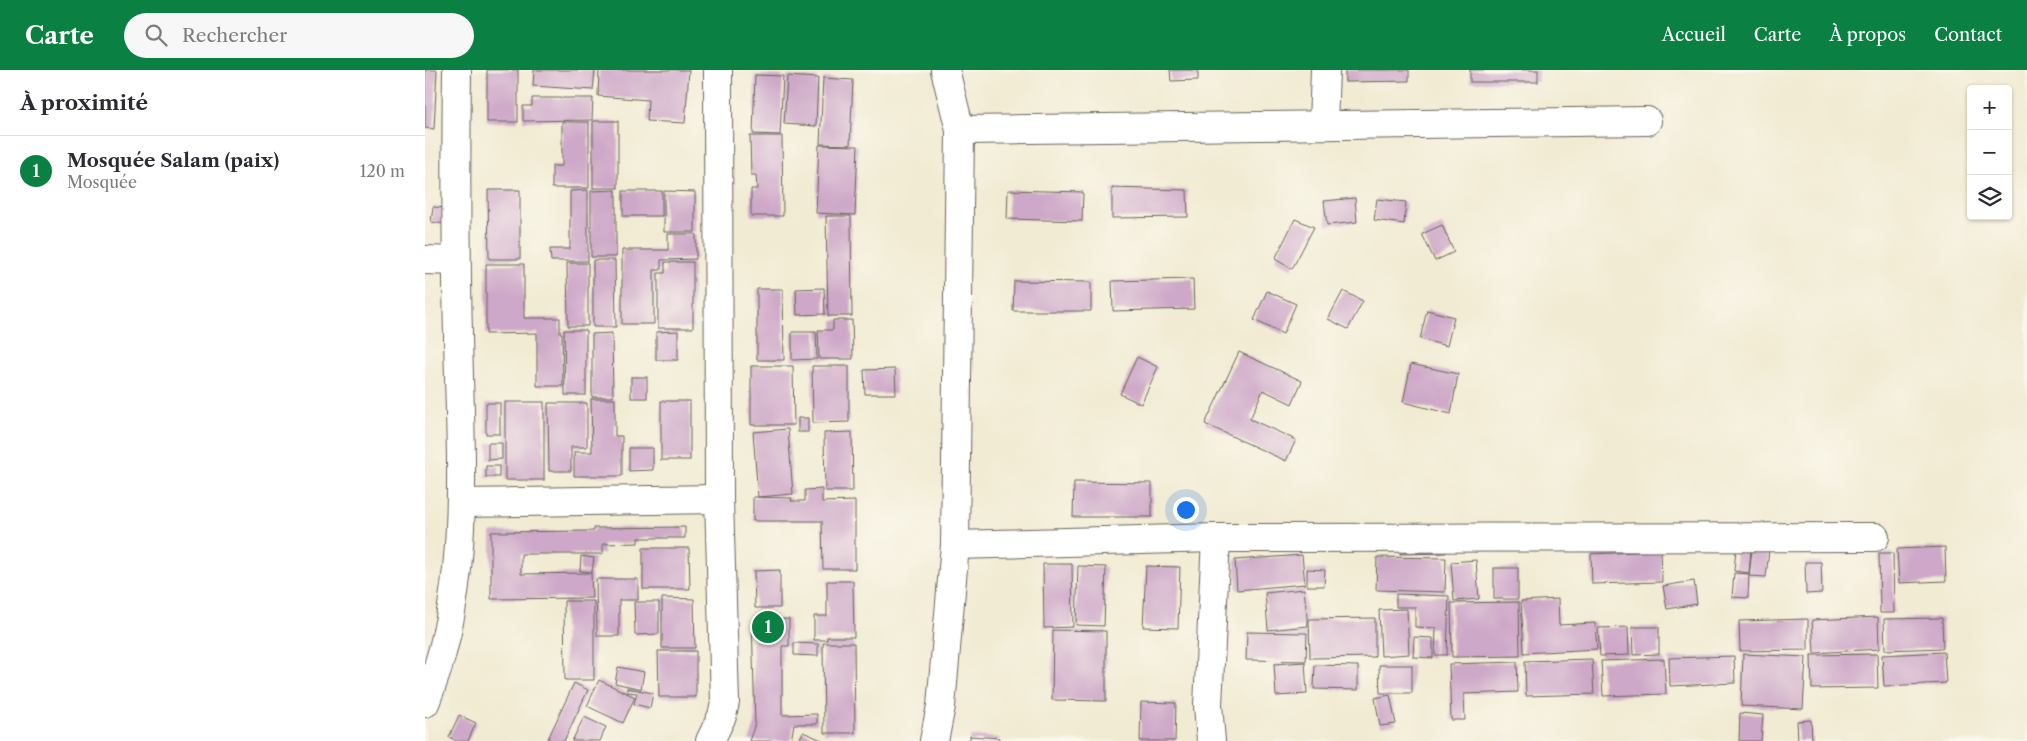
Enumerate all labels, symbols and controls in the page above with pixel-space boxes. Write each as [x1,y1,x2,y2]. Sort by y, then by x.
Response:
search box [124,13,474,58]
text: Carte [25,21,94,50]
icon: search [142,21,170,49]
text: Rechercher [182,24,287,47]
text: Accueil [1662,24,1726,46]
text: Carte [1754,24,1801,46]
text: À propos [1829,24,1906,46]
text: Contact [1934,24,2002,46]
map controls [1967,85,2012,220]
button: + [1967,85,2012,130]
text: À proximité [20,90,148,115]
button: − [1967,130,2012,175]
text: Mosquée Salam (paix) [67,149,279,172]
text: 1 [32,161,40,181]
text: 120 m [360,161,405,181]
text: Mosquée [67,172,137,192]
button: layers [1967,175,2012,220]
your location [1173,497,1199,523]
pin: 1 [752,608,784,646]

